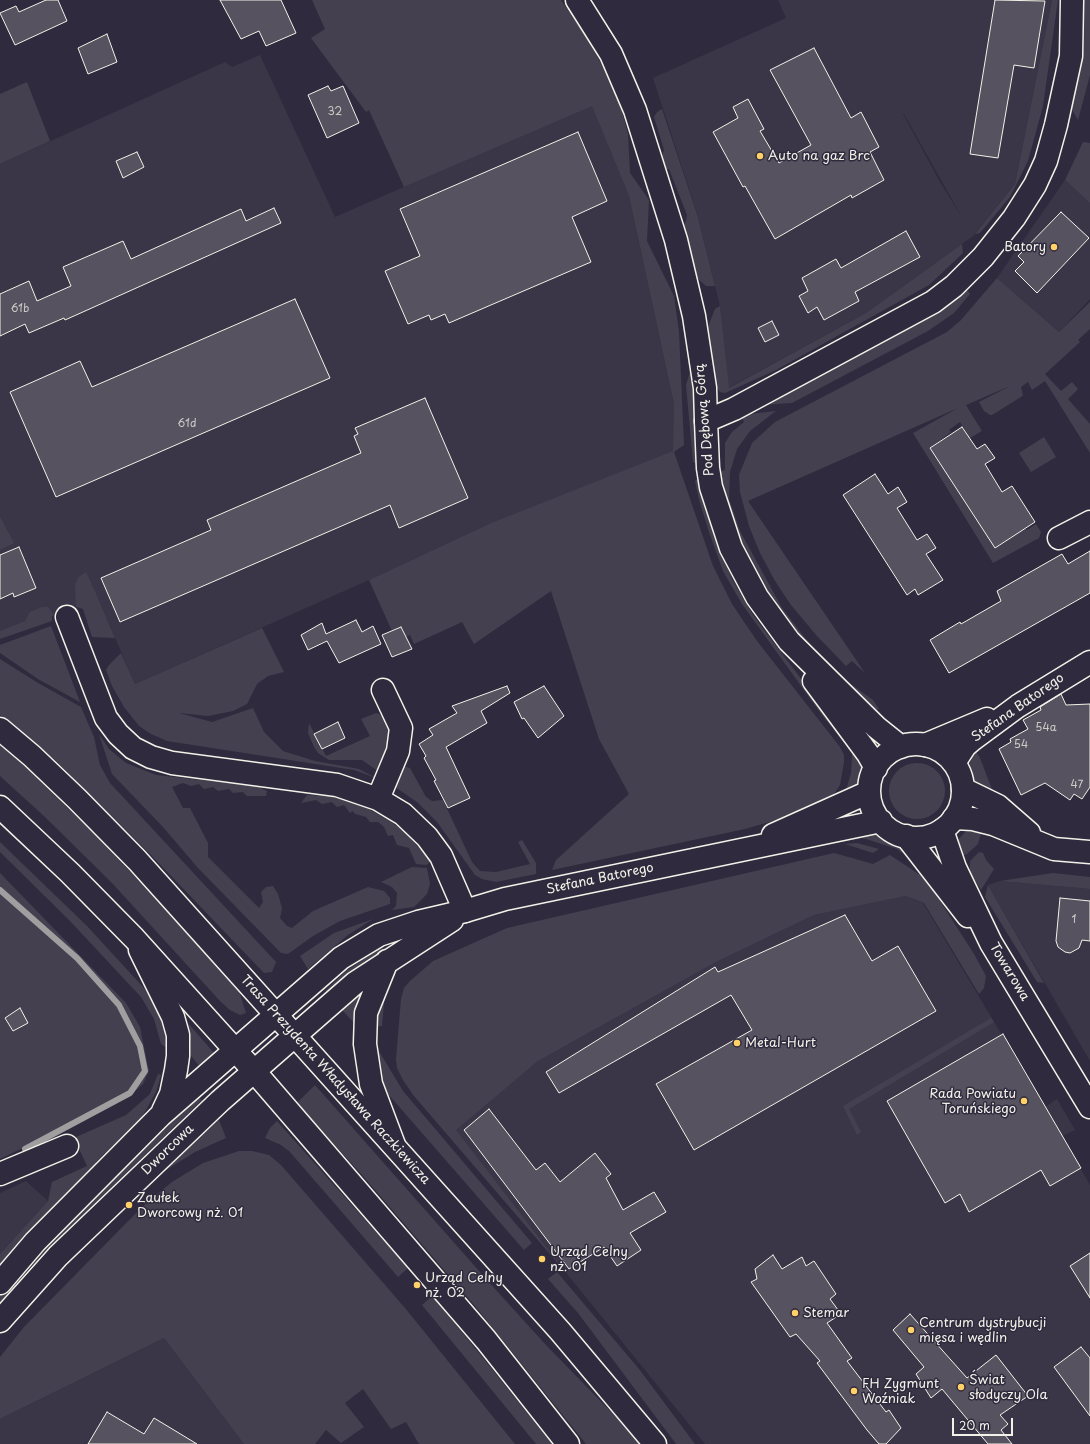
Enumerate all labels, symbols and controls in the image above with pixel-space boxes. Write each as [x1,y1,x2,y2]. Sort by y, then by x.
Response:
house number: 32 [328,105,342,119]
place label: Auto na gaz Brc [768,148,870,164]
marker: Auto na gaz Brc [755,151,765,161]
place label: Batory [1004,239,1046,255]
marker: Batory [1049,242,1059,252]
house number: 61b [11,302,29,316]
street label: Pod Dębową Górą [692,363,718,477]
house number: 61d [178,417,196,431]
street label: Stefana Batorego [969,670,1067,746]
house number: 54a [1035,721,1057,735]
house number: 54 [1014,738,1028,752]
house number: 47 [1071,778,1083,792]
street label: Stefana Batorego [545,860,655,898]
house number: 1 [1072,913,1076,927]
street label: Towarowa [986,940,1032,1004]
street label: Trasa Prezydenta Władysława Raczkiewicza [237,972,433,1188]
place label: Metal-Hurt [745,1035,816,1051]
marker: Metal-Hurt [732,1038,742,1048]
place label: Rada Powiatu Toruńskiego [929,1086,1016,1117]
marker: Rada Powiatu Toruńskiego [1019,1096,1029,1106]
street label: Dworcowa [139,1121,197,1179]
place label: Zaułek Dworcowy nż. 01 [137,1190,243,1221]
marker: Zaułek Dworcowy nż. 01 [124,1200,134,1210]
place label: Urząd Celny nż. 01 [550,1244,628,1275]
marker: Urząd Celny nż. 01 [537,1254,547,1264]
place label: Urząd Celny nż. 02 [425,1270,503,1301]
marker: Urząd Celny nż. 02 [412,1280,422,1290]
place label: Stemar [803,1305,849,1321]
marker: Stemar [790,1308,800,1318]
place label: Centrum dystrybucji mięsa i wędlin [919,1315,1046,1346]
marker: Centrum dystrybucji mięsa i wędlin [906,1325,916,1335]
place label: Świat słodyczy Ola [969,1372,1048,1403]
place label: FH Zygmunt Woźniak [862,1376,939,1407]
marker: Świat słodyczy Ola [956,1382,966,1392]
marker: FH Zygmunt Woźniak [849,1386,859,1396]
scale bar [954,1410,1015,1436]
text: 20 m [959,1416,990,1434]

